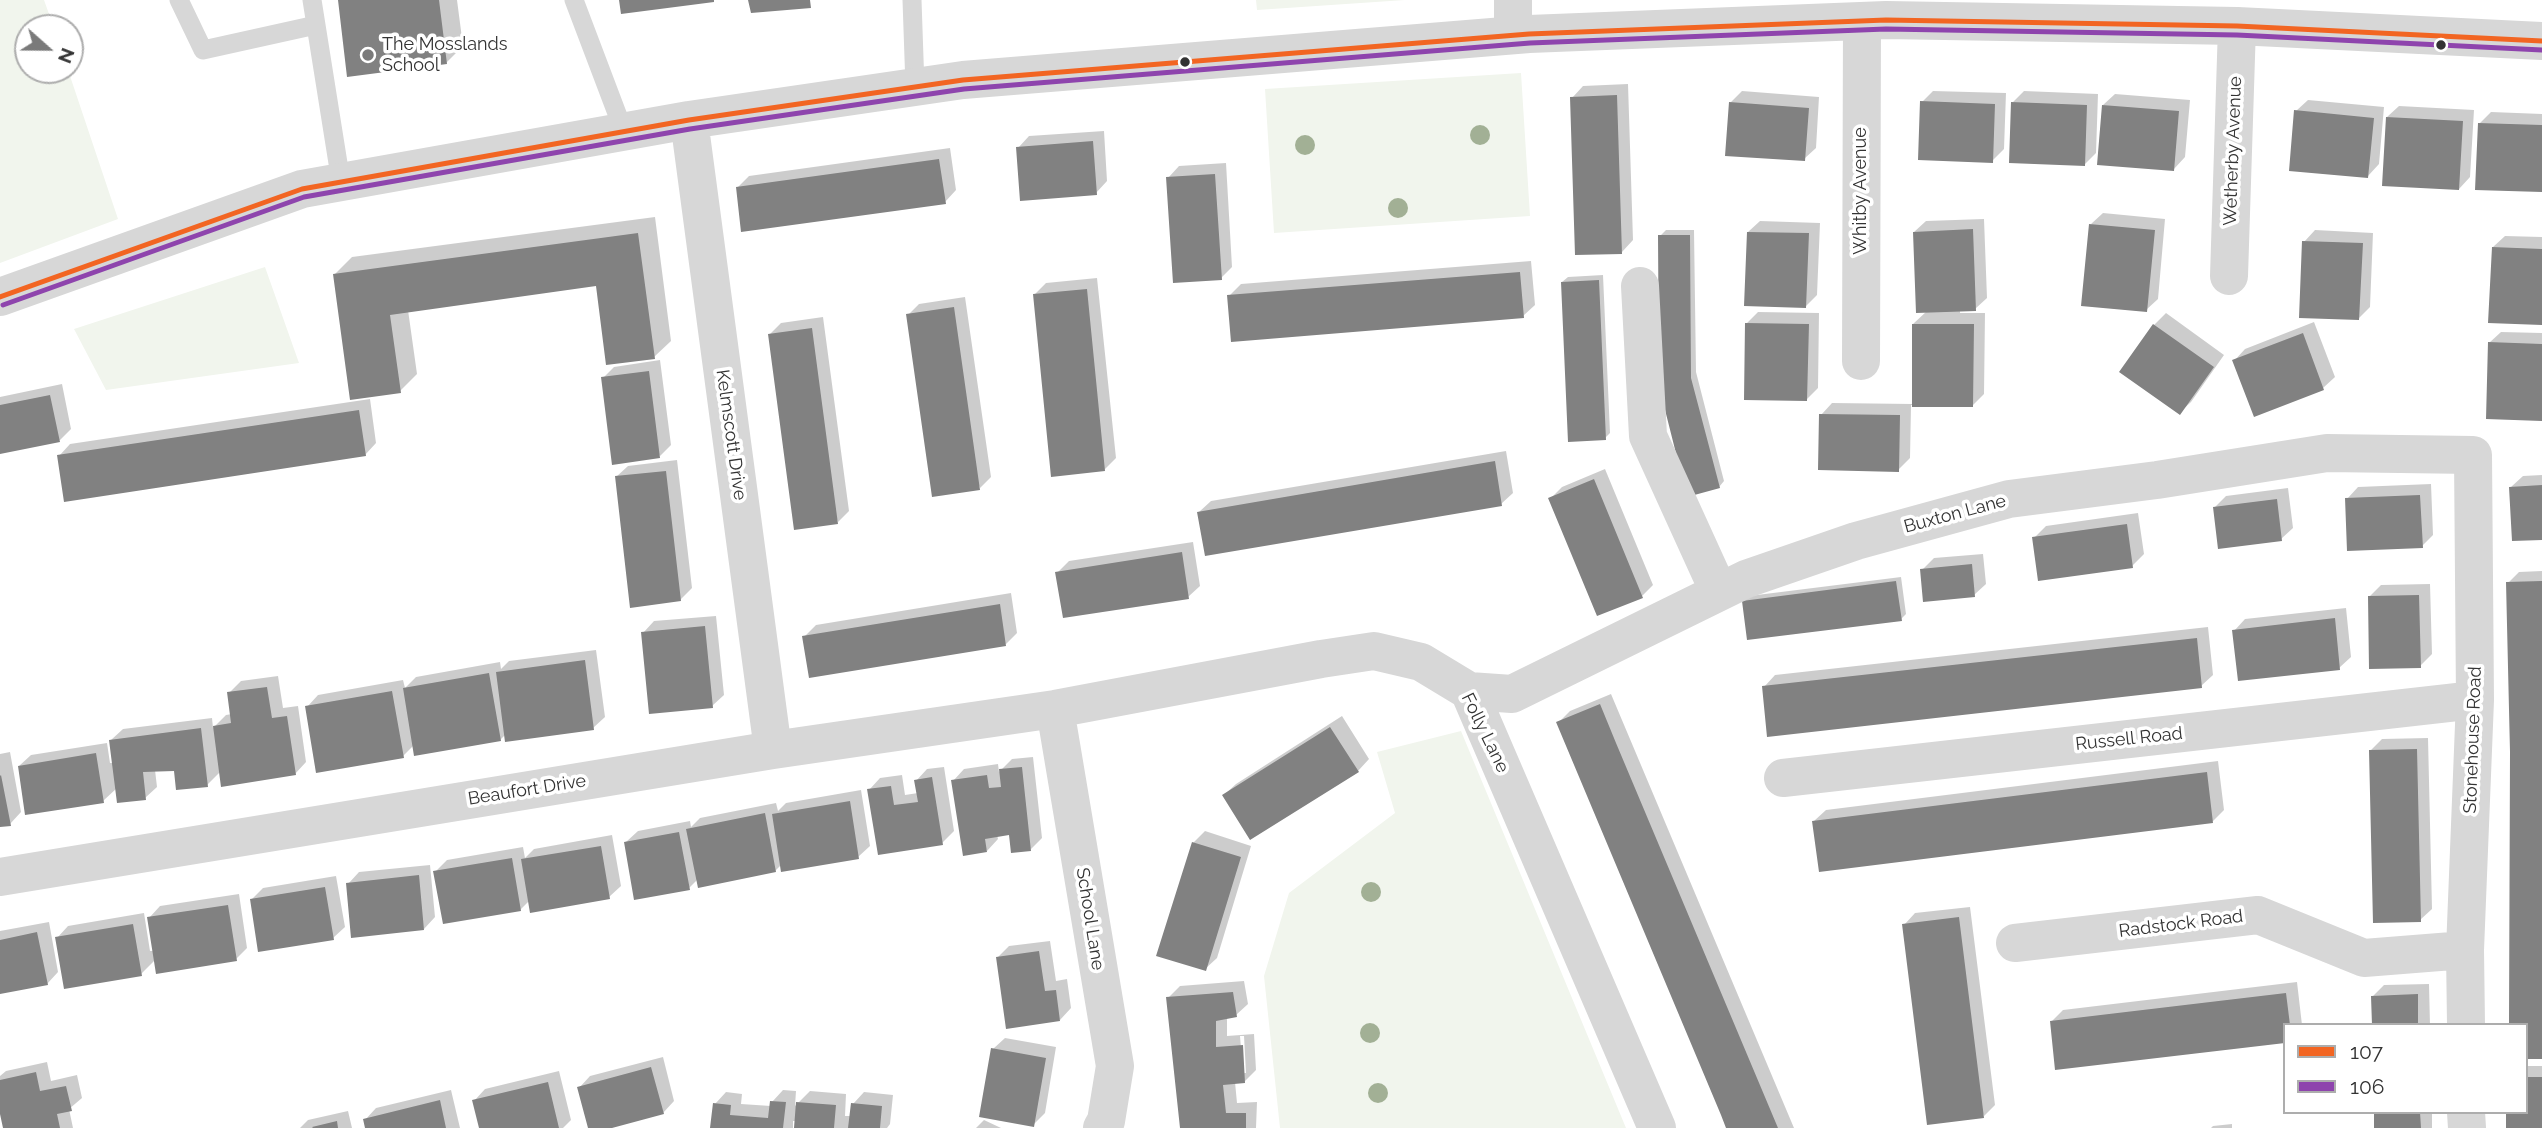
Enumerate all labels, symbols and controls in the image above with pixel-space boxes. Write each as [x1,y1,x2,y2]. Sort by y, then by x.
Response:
north arrow [14,14,84,84]
place label: The Mosslands School [382,34,507,76]
unlabelled marker [2434,38,2448,52]
text: N [54,45,80,67]
marker: The Mosslands School [360,47,376,63]
unlabelled marker [1178,55,1192,69]
street label: Wetherby Avenue [2220,76,2246,226]
street label: Whitby Avenue [1850,127,1872,255]
street label: Kelmscott Drive [711,368,751,502]
street label: Buxton Lane [1902,490,2008,538]
street label: Stonehouse Road [2460,666,2486,814]
street label: Folly Lane [1456,690,1514,776]
street label: Russell Road [2074,723,2184,755]
street label: Beaufort Drive [466,770,588,810]
street label: School Lane [1071,866,1109,972]
street label: Radstock Road [2118,906,2244,942]
legend [2283,1023,2528,1114]
text: 107 [2350,1039,2383,1064]
text: 106 [2350,1074,2385,1099]

